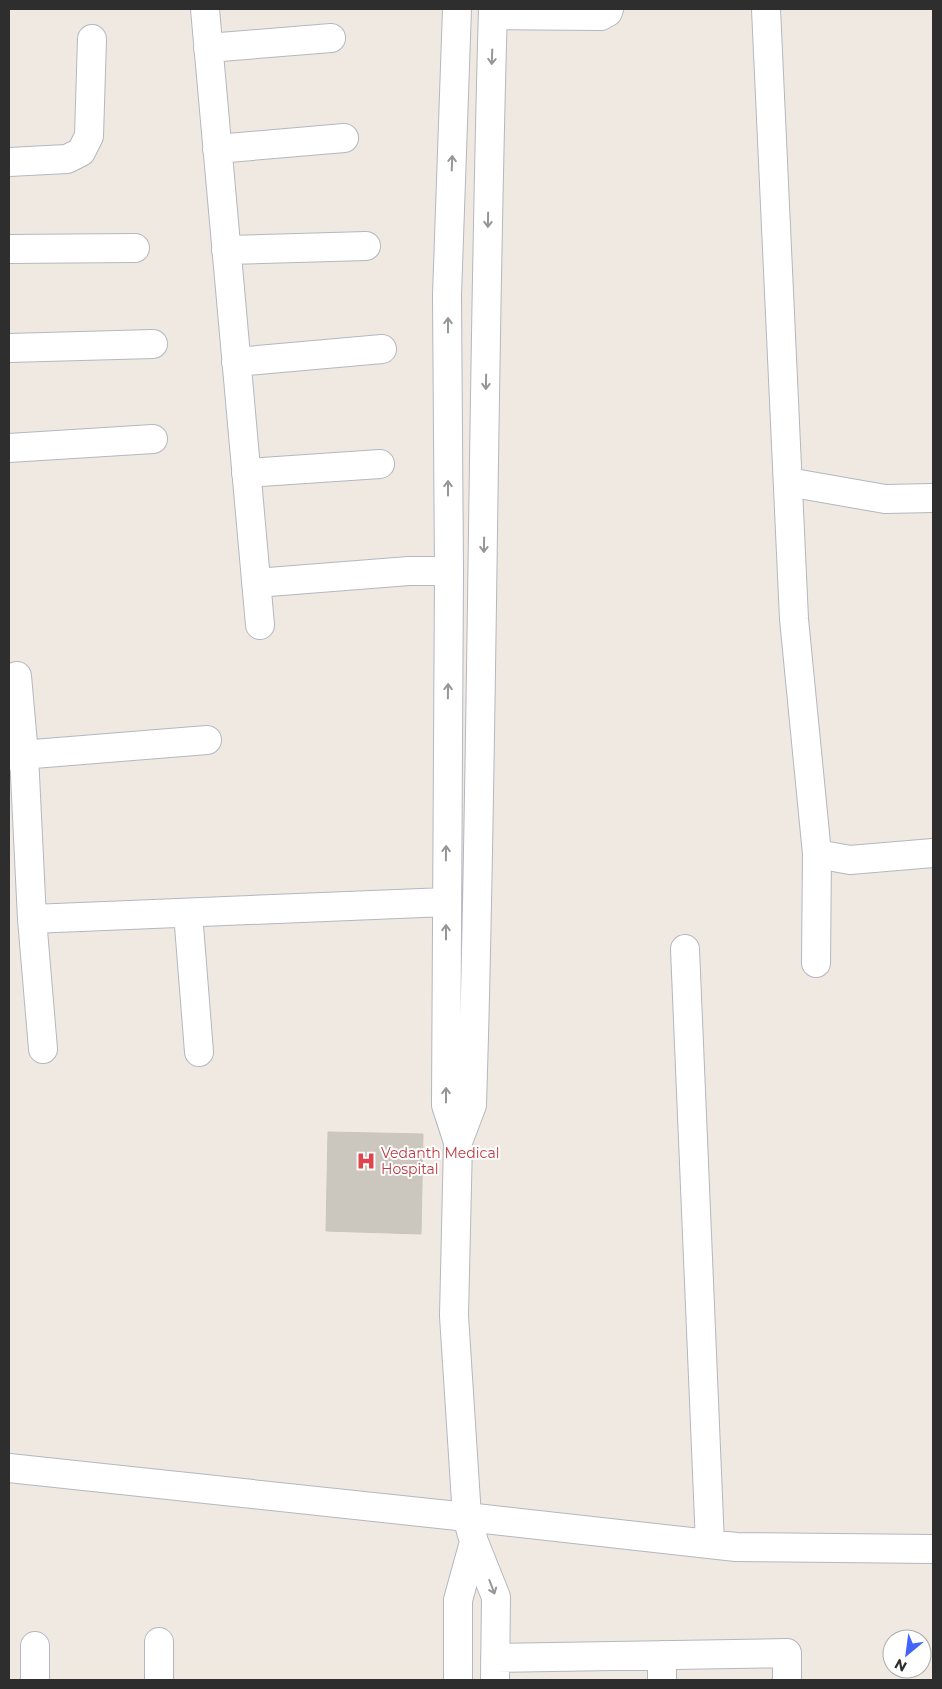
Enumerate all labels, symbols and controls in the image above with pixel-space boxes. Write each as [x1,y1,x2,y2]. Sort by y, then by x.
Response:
one-way arrow [487,49,497,65]
one-way arrow [447,155,456,171]
one-way arrow [483,212,493,228]
one-way arrow [443,317,452,333]
one-way arrow [481,374,491,390]
one-way arrow [443,480,453,496]
one-way arrow [479,537,488,553]
one-way arrow [443,683,453,700]
one-way arrow [441,846,451,862]
one-way arrow [441,925,451,941]
one-way arrow [441,1087,451,1104]
place label: Vedanth Medical Hospital [381,1144,499,1178]
hospital icon: Vedanth Medical Hospital [355,1150,377,1172]
one-way arrow [488,1579,497,1594]
north arrow [882,1629,932,1679]
text: N [891,1655,910,1676]

